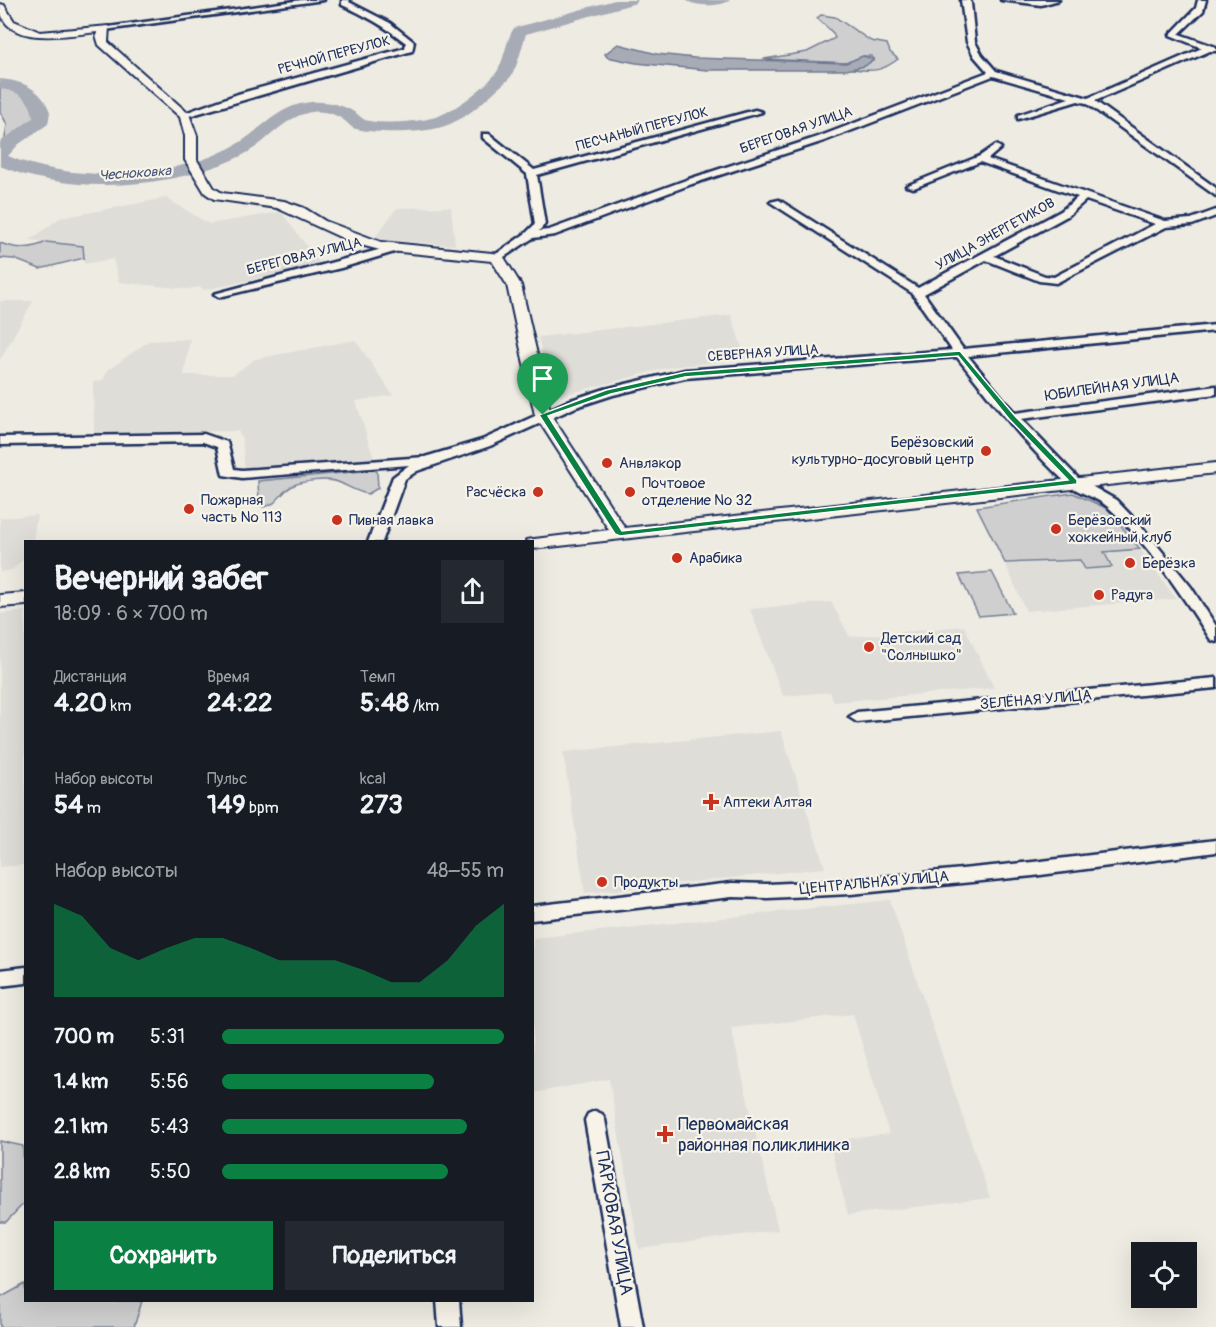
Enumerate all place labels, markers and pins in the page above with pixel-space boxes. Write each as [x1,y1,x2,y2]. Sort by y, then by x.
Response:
pin [517,353,568,415]
place label: Берёзовский культурно-досуговый центр [792,433,974,469]
marker: Берёзовский культурно-досуговый центр [979,444,993,458]
place label: Анвлакор [619,454,681,473]
marker: Анвлакор [600,456,614,470]
place label: Почтовое отделение № 32 [642,474,752,510]
place label: Расчёска [466,483,526,502]
marker: Расчёска [531,485,545,499]
marker: Почтовое отделение № 32 [623,485,637,499]
place label: Пожарная часть № 113 [201,491,282,527]
marker: Пожарная часть № 113 [182,502,196,516]
place label: Пивная лавка [349,511,434,530]
place label: Берёзовский хоккейный клуб [1068,511,1172,547]
marker: Пивная лавка [330,513,344,527]
marker: Берёзовский хоккейный клуб [1049,522,1063,536]
place label: Арабика [689,549,742,568]
marker: Арабика [670,551,684,565]
place label: Берёзка [1142,554,1196,573]
marker: Берёзка [1123,556,1137,570]
place label: Радуга [1111,586,1153,605]
marker: Радуга [1092,588,1106,602]
place label: Детский сад "Солнышко" [880,629,962,665]
marker: Детский сад "Солнышко" [862,640,876,654]
place label: Аптеки Алтая [723,793,812,812]
marker: Аптеки Алтая [704,795,718,809]
place label: Продукты [614,873,678,892]
marker: Продукты [595,875,609,889]
place label: Первомайская районная поликлиника [678,1113,850,1157]
marker: Первомайская районная поликлиника [656,1125,674,1143]

